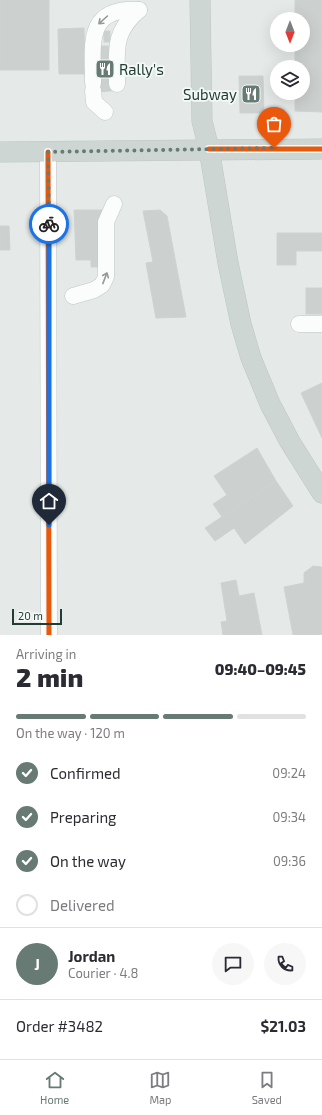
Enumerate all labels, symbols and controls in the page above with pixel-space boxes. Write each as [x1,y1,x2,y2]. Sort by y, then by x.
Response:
north arrow [270,12,310,52]
map controls [270,12,310,100]
one-way arrow [98,15,108,25]
restaurant icon: Rally's [94,58,116,80]
place label: Rally's [119,60,164,78]
button: layers [270,60,310,100]
restaurant icon: Subway [240,83,262,105]
place label: Subway [183,85,237,103]
pin [257,107,291,148]
icon: bag [263,113,285,135]
courier [29,204,69,244]
icon: bike [38,213,60,235]
one-way arrow [101,273,109,285]
pin [32,484,66,525]
icon: home [38,490,60,512]
scale bar [12,607,62,626]
text: 20 m [18,609,43,622]
text: Arriving in [16,646,76,662]
text: 09:40–09:45 [215,660,306,678]
text: 2 min [16,661,83,692]
text: On the way · 120 m [16,725,125,741]
icon: check [16,762,38,784]
text: Confirmed [50,764,121,782]
text: 09:24 [272,765,306,781]
icon: check [16,806,38,828]
text: Preparing [50,808,116,826]
text: 09:34 [272,809,306,825]
icon: check [16,850,38,872]
text: On the way [50,852,126,870]
text: 09:36 [273,853,306,869]
text: Delivered [50,896,115,914]
button: chat [212,943,254,985]
button: phone [264,943,306,985]
text: Jordan [68,947,115,965]
text: J [34,955,40,973]
text: Courier · 4.8 [68,965,138,981]
text: Order #3482 [16,1017,103,1035]
text: $21.03 [260,1017,306,1035]
tab: Home [40,1069,69,1106]
tab: Map [149,1069,172,1106]
tab: Saved [252,1069,282,1106]

